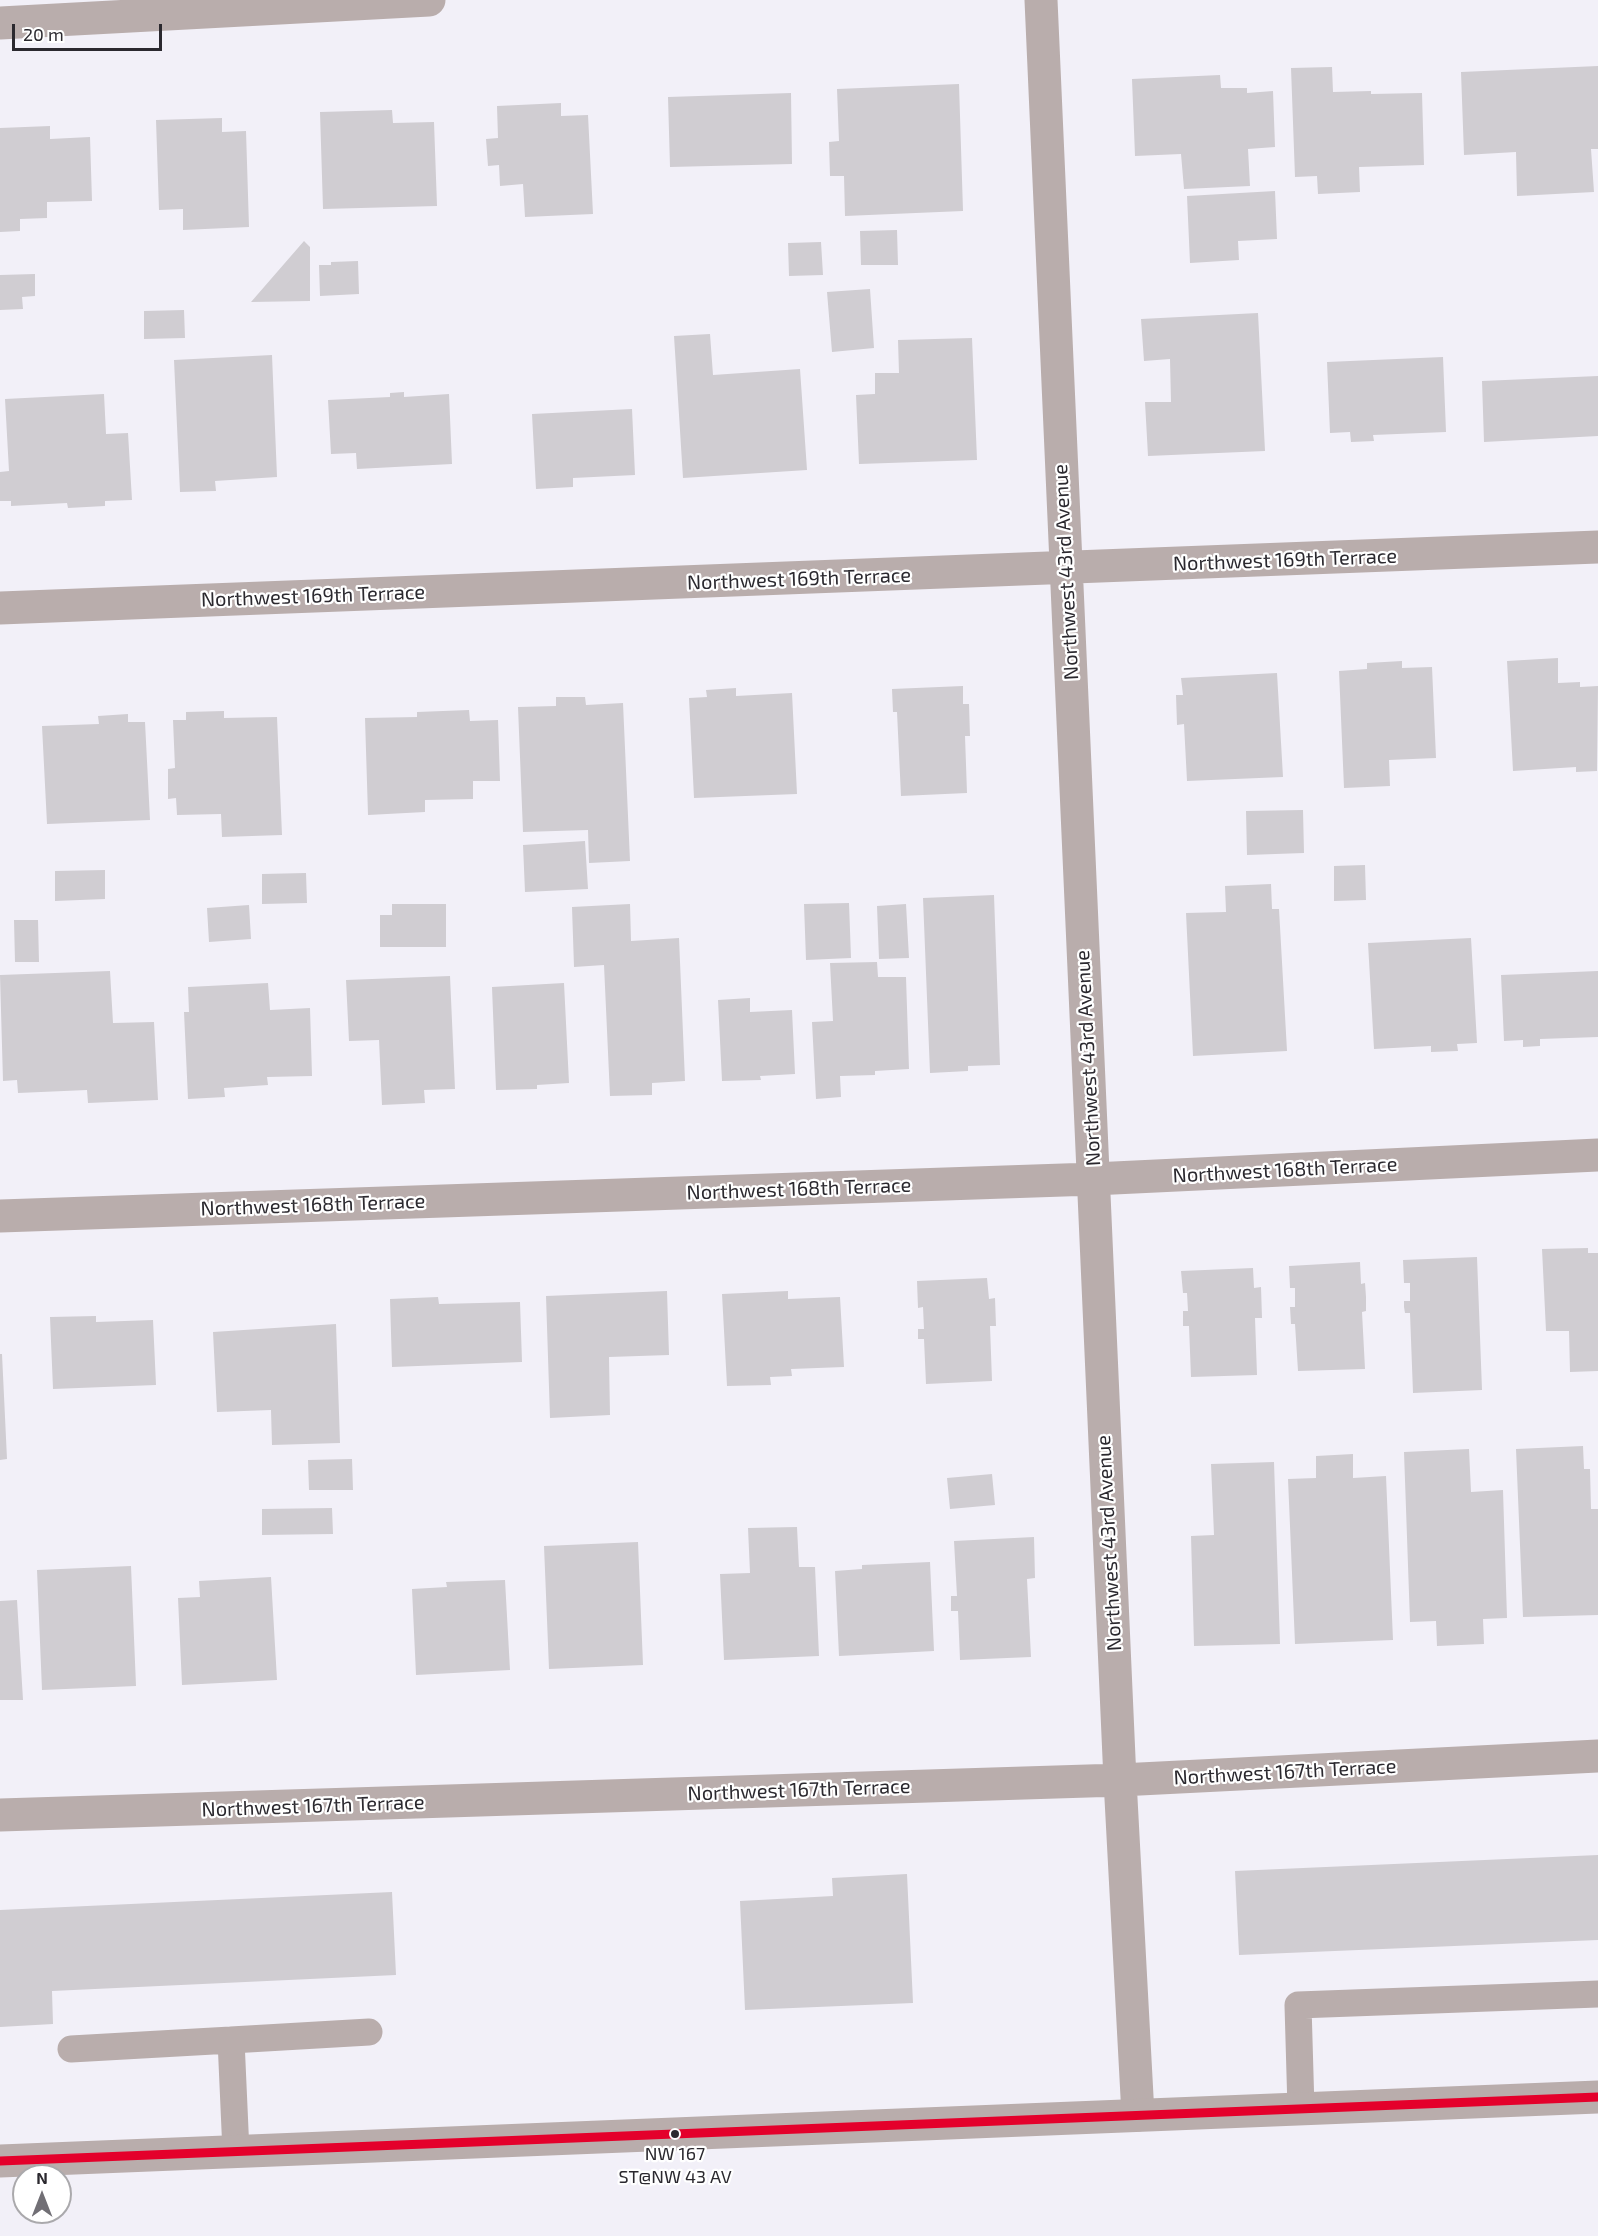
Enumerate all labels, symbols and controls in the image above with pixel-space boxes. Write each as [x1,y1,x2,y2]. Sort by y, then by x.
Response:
scale bar [15,12,165,50]
text: 20 m [23,23,64,45]
street label: Northwest 43rd Avenue [1048,463,1084,681]
street label: Northwest 169th Terrace [1173,544,1397,576]
street label: Northwest 169th Terrace [687,563,911,595]
street label: Northwest 169th Terrace [201,580,425,612]
street label: Northwest 43rd Avenue [1070,949,1106,1167]
street label: Northwest 168th Terrace [1172,1152,1398,1188]
street label: Northwest 168th Terrace [686,1173,912,1205]
street label: Northwest 168th Terrace [200,1189,426,1221]
street label: Northwest 43rd Avenue [1091,1434,1127,1652]
street label: Northwest 167th Terrace [1173,1754,1397,1790]
street label: Northwest 167th Terrace [687,1774,911,1806]
street label: Northwest 167th Terrace [201,1790,425,1822]
marker: NW 167 ST@NW 43 AV [669,2128,681,2140]
place label: NW 167 ST@NW 43 AV [618,2143,732,2186]
north arrow [12,2164,72,2224]
text: N [36,2168,48,2187]

